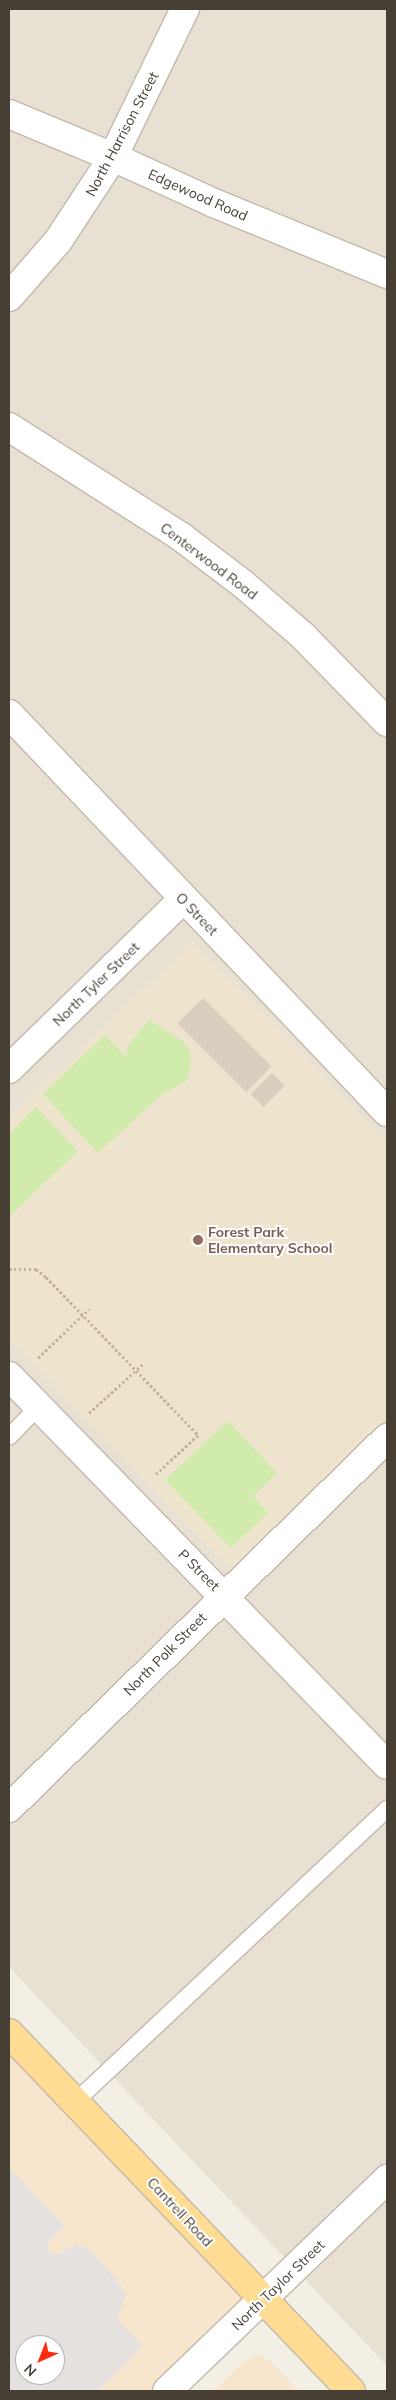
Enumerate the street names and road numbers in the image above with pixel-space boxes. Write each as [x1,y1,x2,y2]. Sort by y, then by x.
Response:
street label: North Harrison Street [82,69,162,199]
street label: Edgewood Road [146,166,250,224]
street label: Centerwood Road [157,519,261,603]
street label: O Street [172,889,222,939]
street label: North Tyler Street [49,938,143,1030]
street label: P Street [175,1546,223,1594]
street label: North Polk Street [120,1609,210,1699]
street label: Cantrell Road [144,2174,216,2250]
street label: North Taylor Street [228,2236,328,2334]

